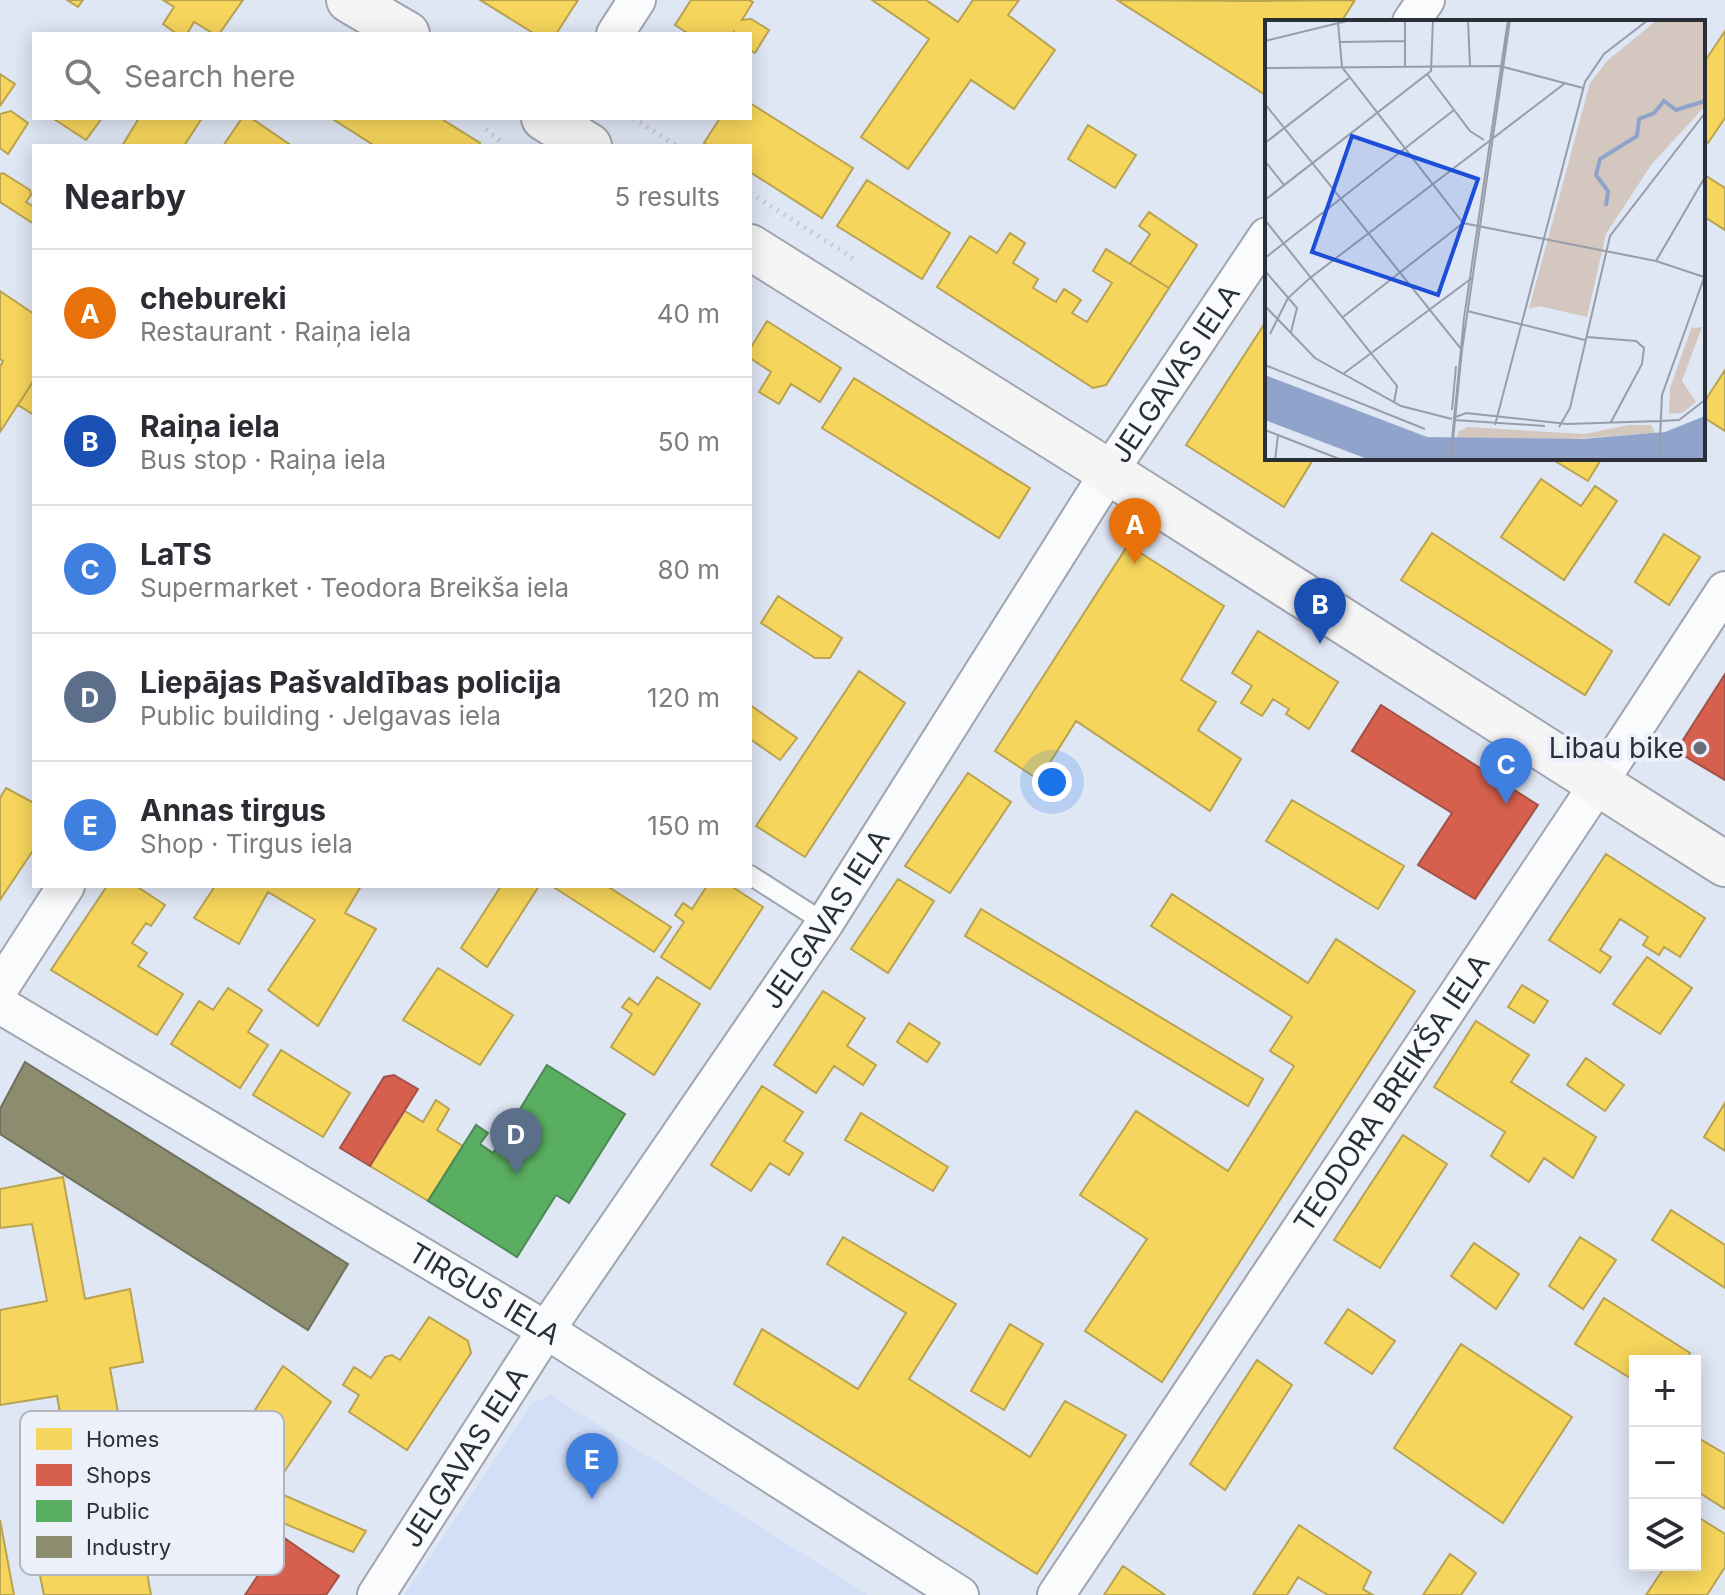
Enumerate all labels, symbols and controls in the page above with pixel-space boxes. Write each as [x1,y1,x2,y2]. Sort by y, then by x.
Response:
inset map [1265,20,1705,460]
search box [32,32,752,120]
icon: search [60,54,104,98]
text: Search here [124,58,296,94]
text: Nearby [64,176,186,217]
text: 5 results [615,181,720,212]
street label: JELGAVAS IELA [1103,278,1247,469]
text: chebureki [140,280,287,316]
text: A [80,298,100,329]
text: 40 m [657,298,720,329]
text: Restaurant · Raiņa iela [140,316,411,347]
text: Raiņa iela [140,408,280,444]
text: B [81,426,99,457]
text: 50 m [658,426,720,457]
text: Bus stop · Raiņa iela [140,444,386,475]
pin: A [1109,498,1161,564]
text: LaTS [140,536,212,572]
text: C [80,554,100,585]
text: 80 m [657,554,720,585]
text: Supermarket · Teodora Breikša iela [140,572,569,603]
pin: B [1294,578,1346,644]
text: Liepājas Pašvaldības policija [140,664,561,700]
text: D [81,682,99,713]
text: 120 m [647,682,720,713]
text: Public building · Jelgavas iela [140,700,501,731]
place label: Libau bike [1549,731,1684,765]
pin: C [1480,738,1532,804]
marker: Libau bike [1691,739,1709,757]
your location [1032,762,1072,802]
text: Annas tirgus [140,792,326,828]
text: E [82,810,98,841]
text: 150 m [647,810,720,841]
street label: JELGAVAS IELA [754,823,897,1015]
text: Shop · Tirgus iela [140,828,353,859]
street label: TEODORA BREIKŠA IELA [1287,947,1497,1238]
pin: D [490,1108,542,1174]
street label: TIRGUS IELA [403,1235,567,1352]
map controls [1629,1355,1701,1571]
button: + [1629,1355,1701,1427]
street label: JELGAVAS IELA [394,1360,535,1554]
legend [20,1411,284,1575]
text: Homes [86,1426,159,1452]
button: − [1629,1427,1701,1499]
pin: E [566,1433,618,1499]
text: Shops [86,1462,151,1488]
text: Public [86,1498,150,1524]
button: layers [1629,1499,1701,1571]
text: Industry [86,1534,171,1560]

